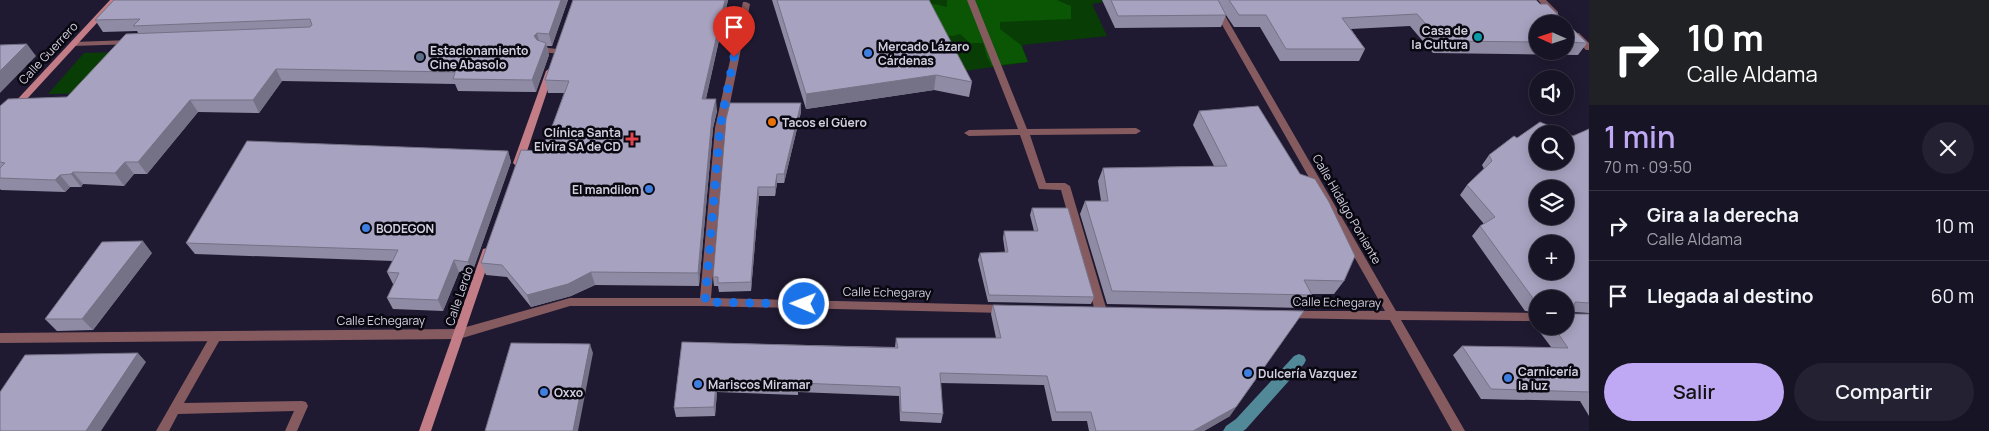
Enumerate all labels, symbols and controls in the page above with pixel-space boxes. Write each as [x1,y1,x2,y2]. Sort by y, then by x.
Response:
pin [713,6,755,57]
icon: arrive [720,13,748,41]
text: 10 m [1687,14,1764,62]
north arrow [1529,15,1574,60]
map controls [1529,15,1574,335]
street label: Calle Guerrero [15,18,81,88]
icon: right [1604,20,1669,85]
place label: Casa de la Cultura [1411,22,1468,53]
marker: Casa de la Cultura [1472,31,1484,43]
place label: Mercado Lázaro Cárdenas [878,38,969,69]
place label: Estacionamiento Cine Abasolo [430,42,529,73]
marker: Mercado Lázaro Cárdenas [862,47,874,59]
marker: Estacionamiento Cine Abasolo [414,51,426,63]
text: Calle Aldama [1687,59,1818,89]
button: sound [1529,70,1574,115]
place label: Tacos el Güero [782,114,867,131]
marker: Tacos el Güero [766,116,778,128]
text: 1 min [1604,116,1676,157]
button: close [1922,122,1974,174]
place label: Clínica Santa Elvira SA de CD [534,124,621,155]
button: search [1529,125,1574,170]
marker: Clínica Santa Elvira SA de CD [625,132,639,146]
street label: Calle Hidalgo Poniente [1309,151,1385,267]
text: 70 m · 09:50 [1604,156,1692,178]
button: layers [1529,180,1574,225]
place label: El mandilon [572,181,639,198]
marker: El mandilon [643,183,655,195]
text: Gira a la derecha [1647,202,1799,228]
icon: right [1604,212,1632,240]
text: 10 m [1935,213,1974,239]
place label: BODEGON [376,220,434,237]
marker: BODEGON [360,222,372,234]
text: Calle Aldama [1647,228,1742,250]
button: + [1529,235,1574,280]
street label: Calle Lerdo [441,264,477,328]
position arrow [777,277,829,329]
icon: arrive [1604,282,1632,310]
street label: Calle Echegaray [843,283,932,301]
text: Llegada al destino [1647,283,1814,309]
text: 60 m [1931,283,1974,309]
button: − [1529,290,1574,335]
street label: Calle Echegaray [1293,293,1382,311]
street label: Calle Echegaray [337,312,426,329]
place label: Carnicería la luz [1518,363,1579,394]
button: Salir [1604,363,1784,421]
button: Compartir [1794,363,1974,421]
place label: Dulcería Vazquez [1258,365,1357,382]
marker: Dulcería Vazquez [1242,367,1254,379]
marker: Carnicería la luz [1502,372,1514,384]
place label: Mariscos Miramar [708,376,811,393]
marker: Mariscos Miramar [692,378,704,390]
place label: Oxxo [554,384,583,401]
marker: Oxxo [538,386,550,398]

